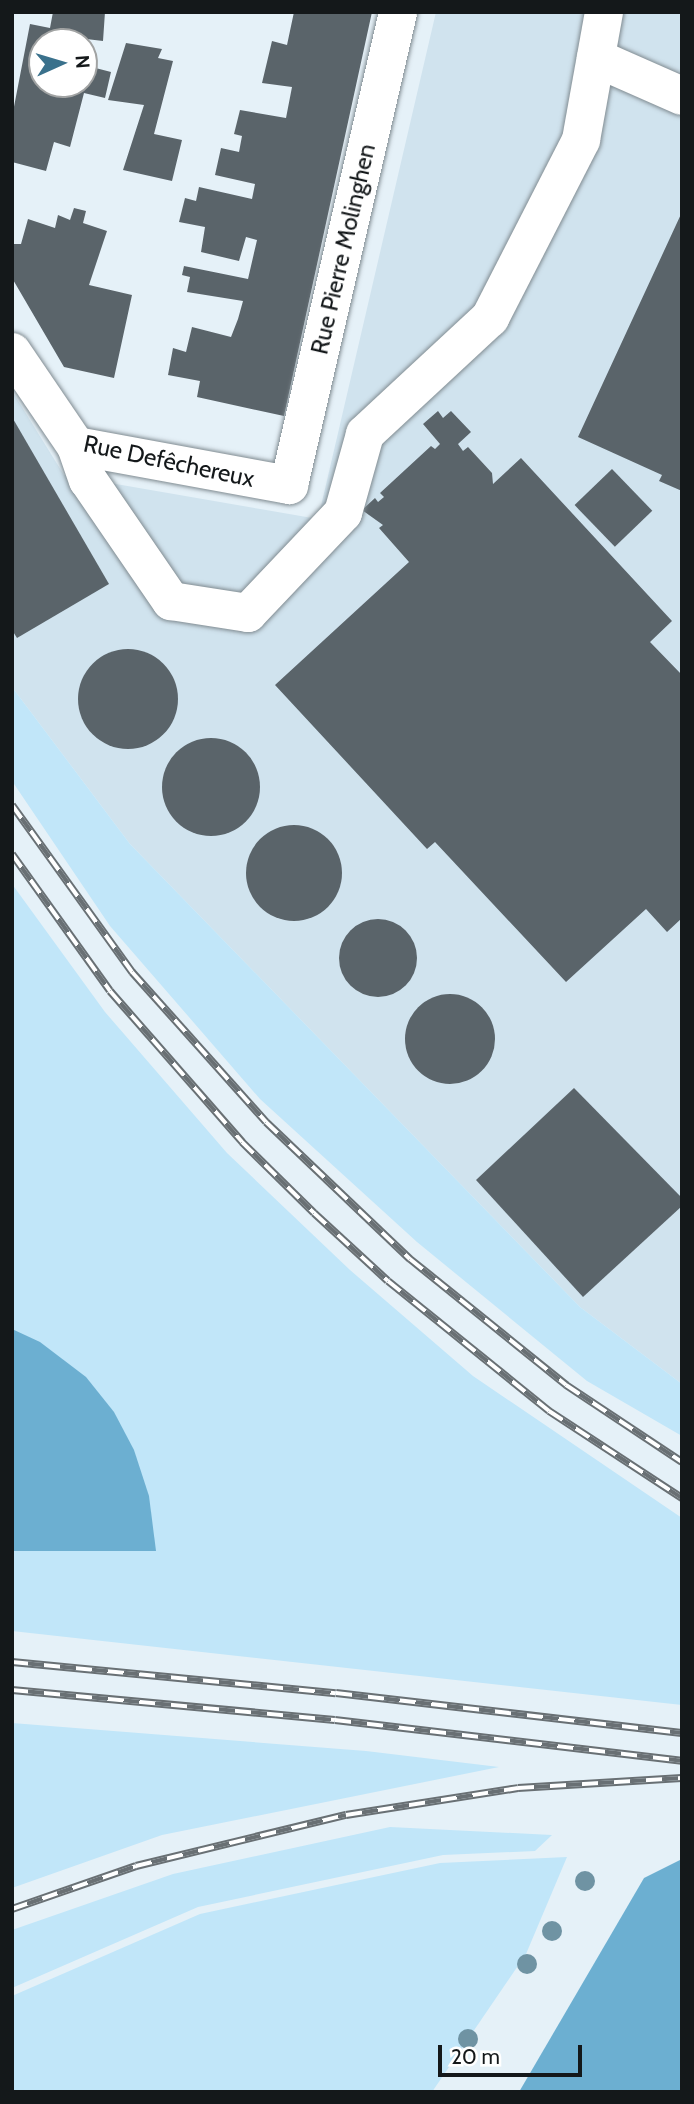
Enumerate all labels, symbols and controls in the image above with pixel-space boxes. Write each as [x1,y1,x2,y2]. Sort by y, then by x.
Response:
north arrow [28,28,98,98]
text: N [71,54,94,69]
street label: Rue Pierre Molinghen [305,141,381,357]
street label: Rue Defêchereux [81,429,257,493]
scale bar [442,2030,586,2074]
text: 20 m [451,2044,500,2069]

